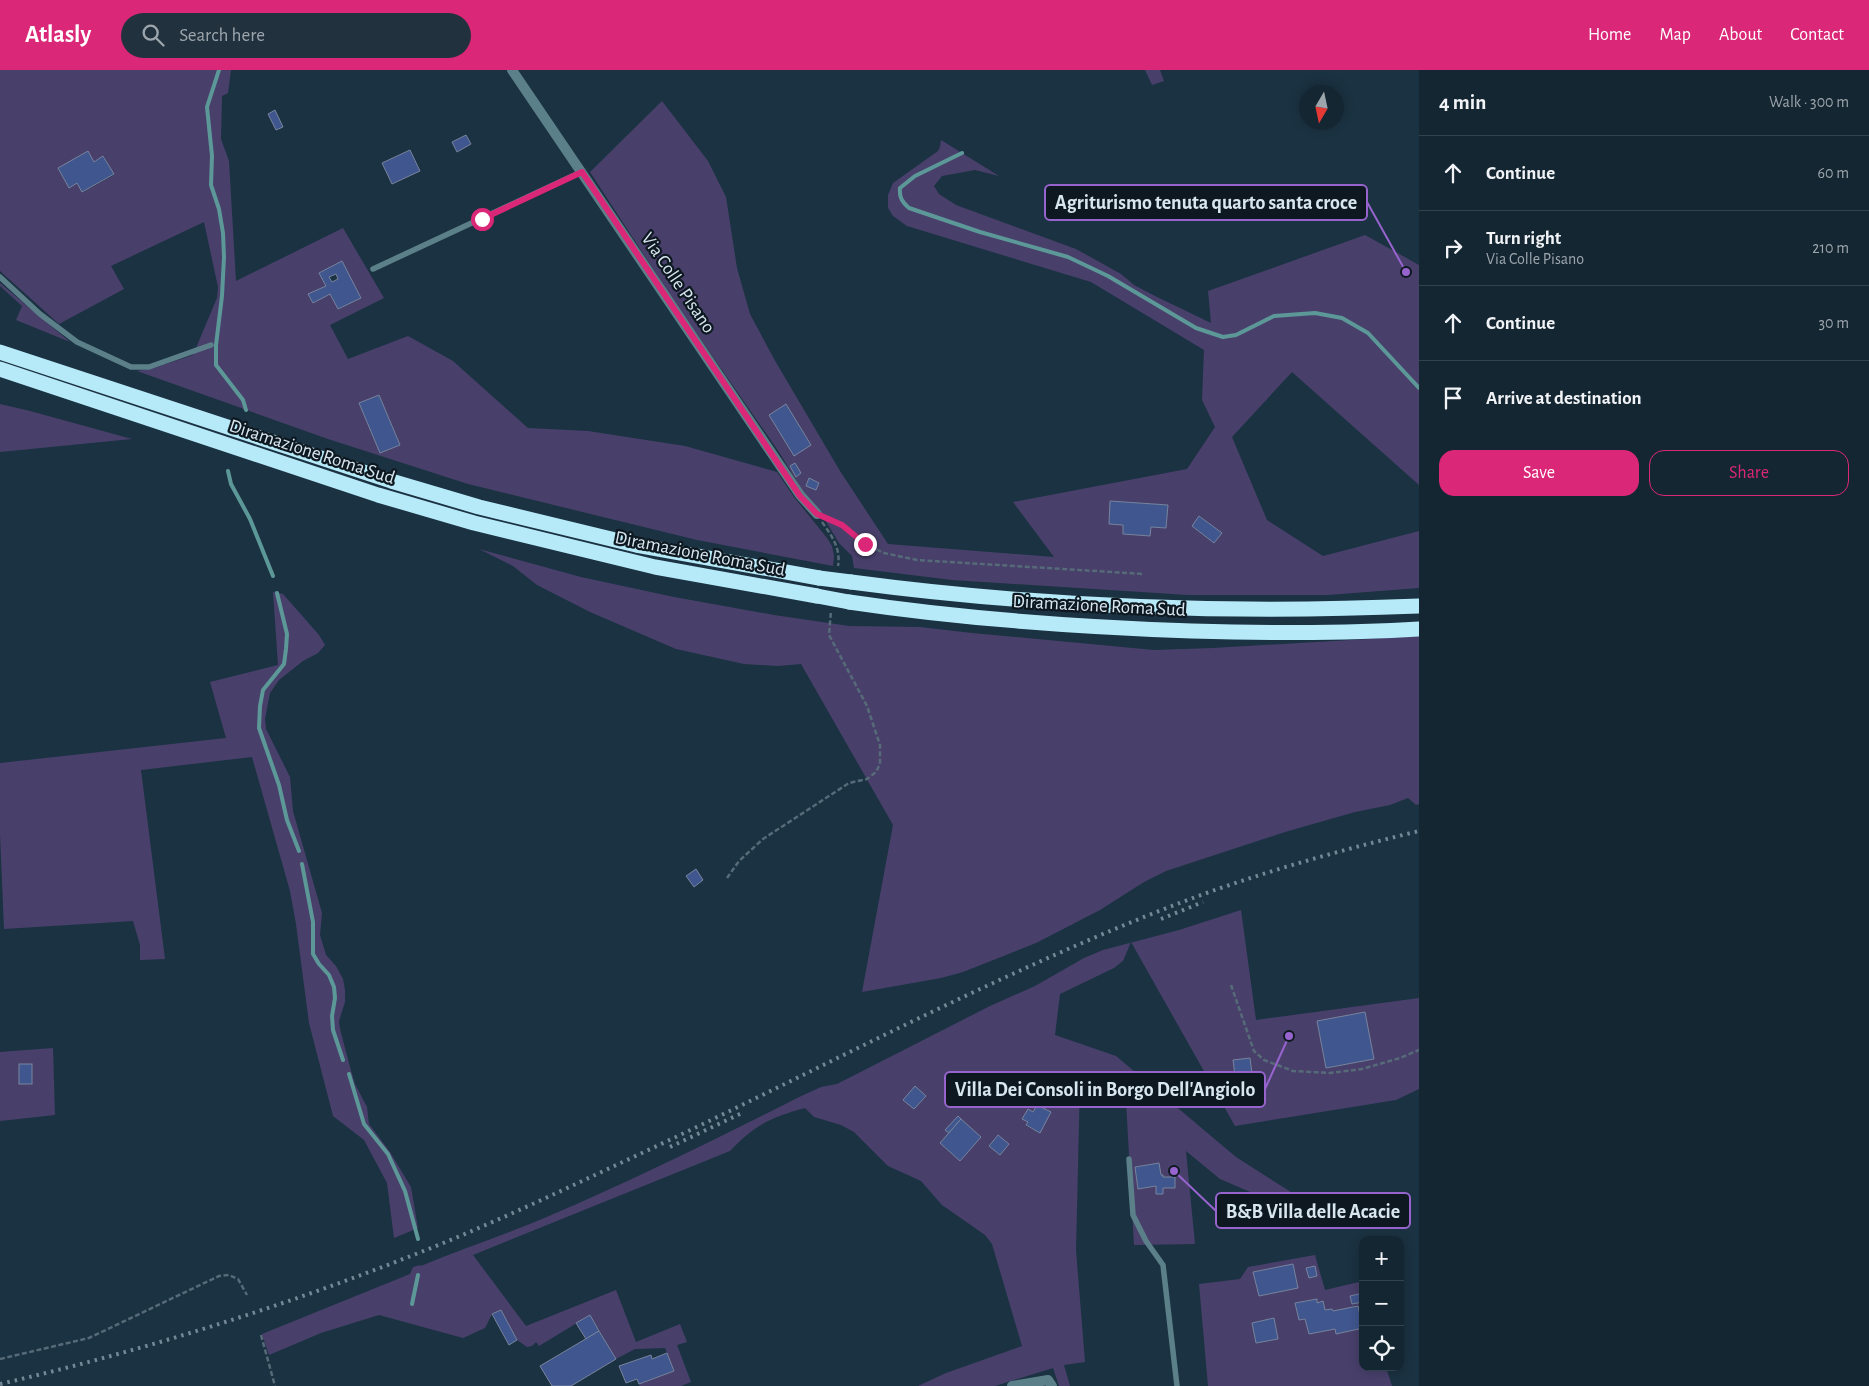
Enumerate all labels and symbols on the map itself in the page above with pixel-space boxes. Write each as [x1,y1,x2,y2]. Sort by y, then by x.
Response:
north arrow [1299,85,1344,130]
callout: Agriturismo tenuta quarto santa croce [1045,185,1367,220]
text: Agriturismo tenuta quarto santa croce [1055,193,1357,213]
route start [471,208,494,231]
street label: Via Colle Pisano [638,229,718,337]
street label: Diramazione Roma Sud [227,416,397,488]
street label: Diramazione Roma Sud [613,528,787,580]
route end [854,533,877,556]
street label: Diramazione Roma Sud [1012,592,1186,620]
callout: Villa Dei Consoli in Borgo Dell'Angiolo [945,1072,1265,1107]
text: Villa Dei Consoli in Borgo Dell'Angiolo [955,1080,1255,1100]
callout: B&B Villa delle Acacie [1216,1193,1410,1228]
text: B&B Villa delle Acacie [1226,1202,1400,1222]

